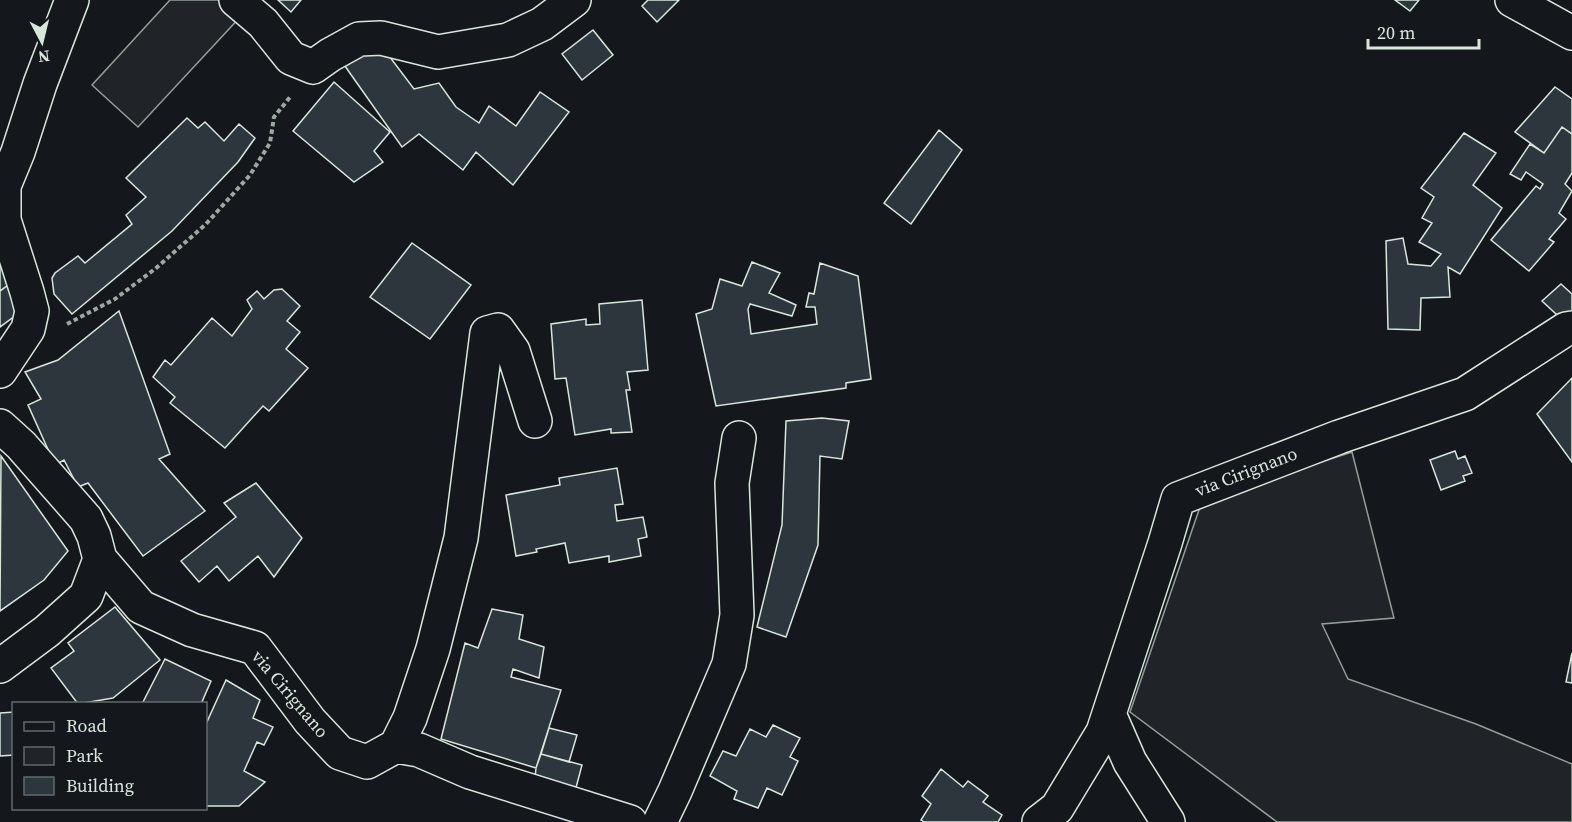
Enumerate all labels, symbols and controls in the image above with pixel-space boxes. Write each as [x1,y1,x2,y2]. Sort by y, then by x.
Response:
north arrow [12,12,72,72]
scale bar [1368,12,1479,50]
text: 20 m [1377,20,1415,45]
text: N [36,45,51,69]
street label: via Cirignano [1191,441,1301,502]
street label: via Cirignano [246,644,335,743]
legend [12,702,207,810]
text: Road [66,713,107,738]
text: Park [66,743,103,768]
text: Building [66,773,134,798]

